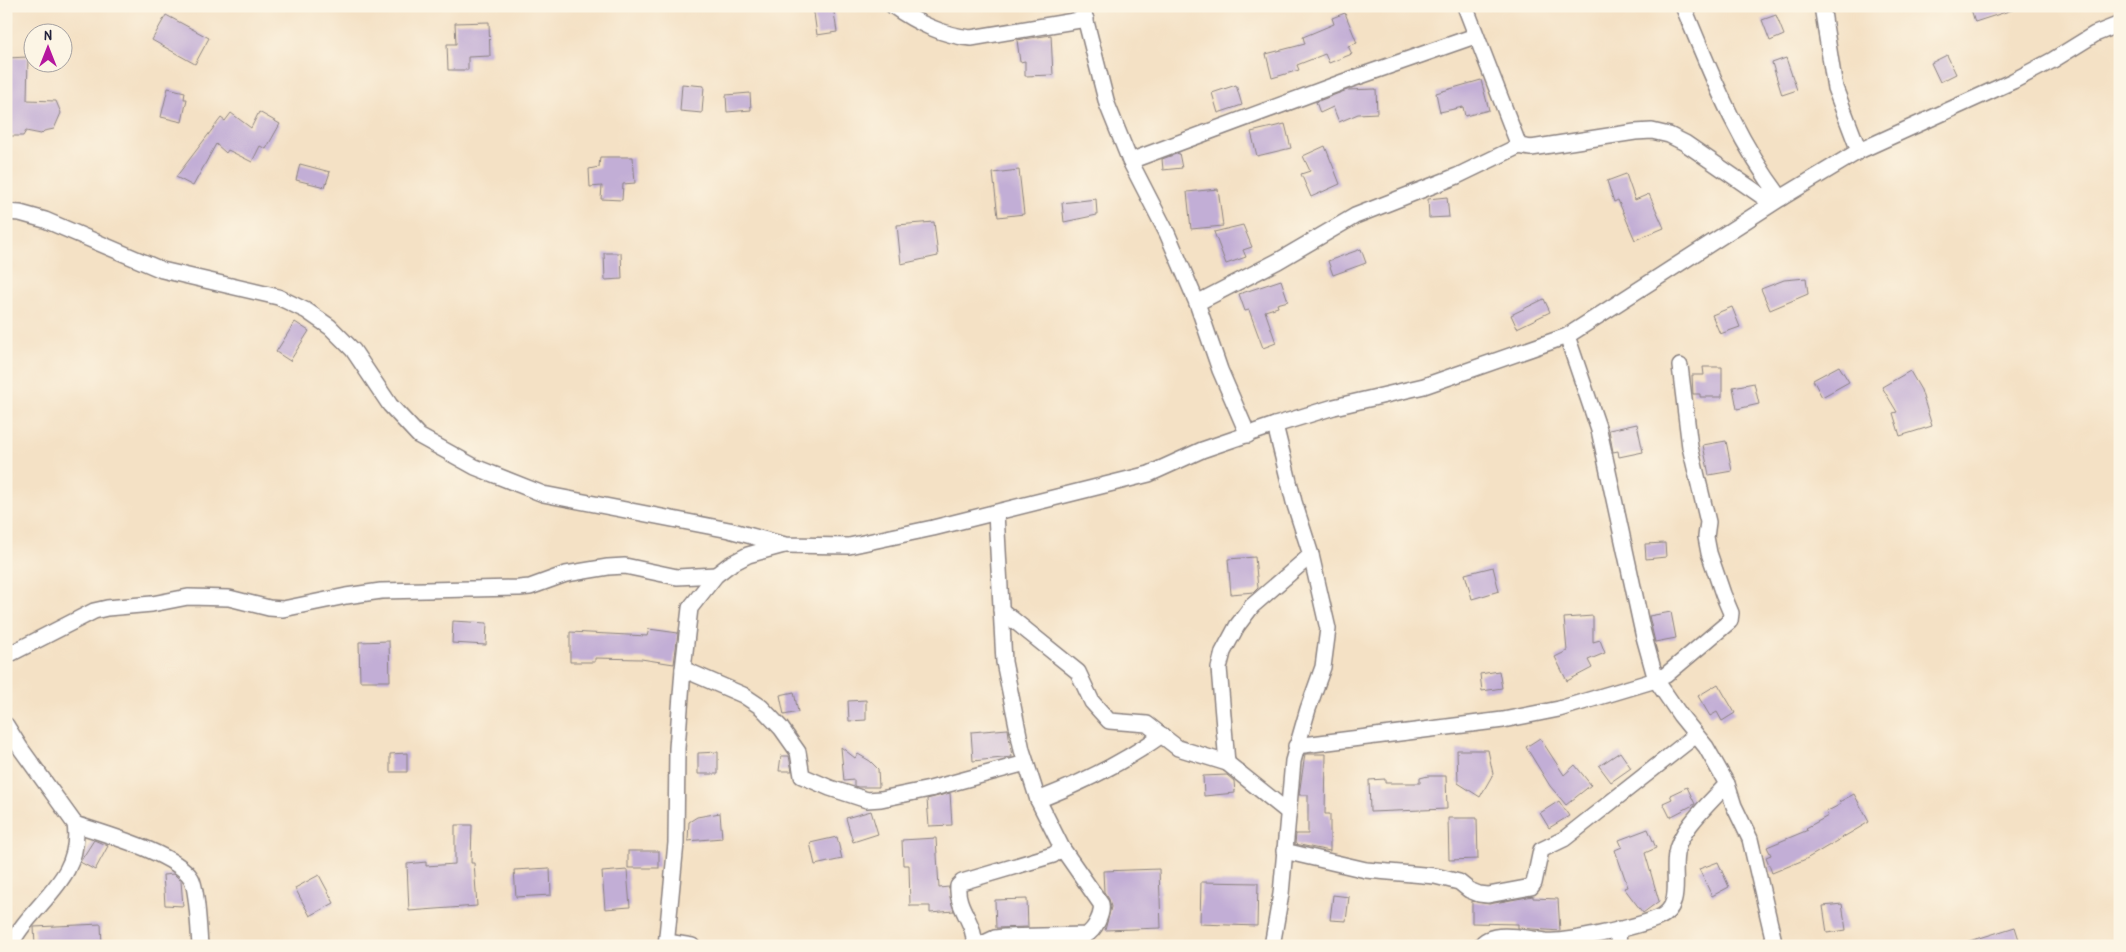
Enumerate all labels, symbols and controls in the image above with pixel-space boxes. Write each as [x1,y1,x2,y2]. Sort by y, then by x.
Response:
north arrow [22,22,72,72]
text: N [44,25,52,44]

